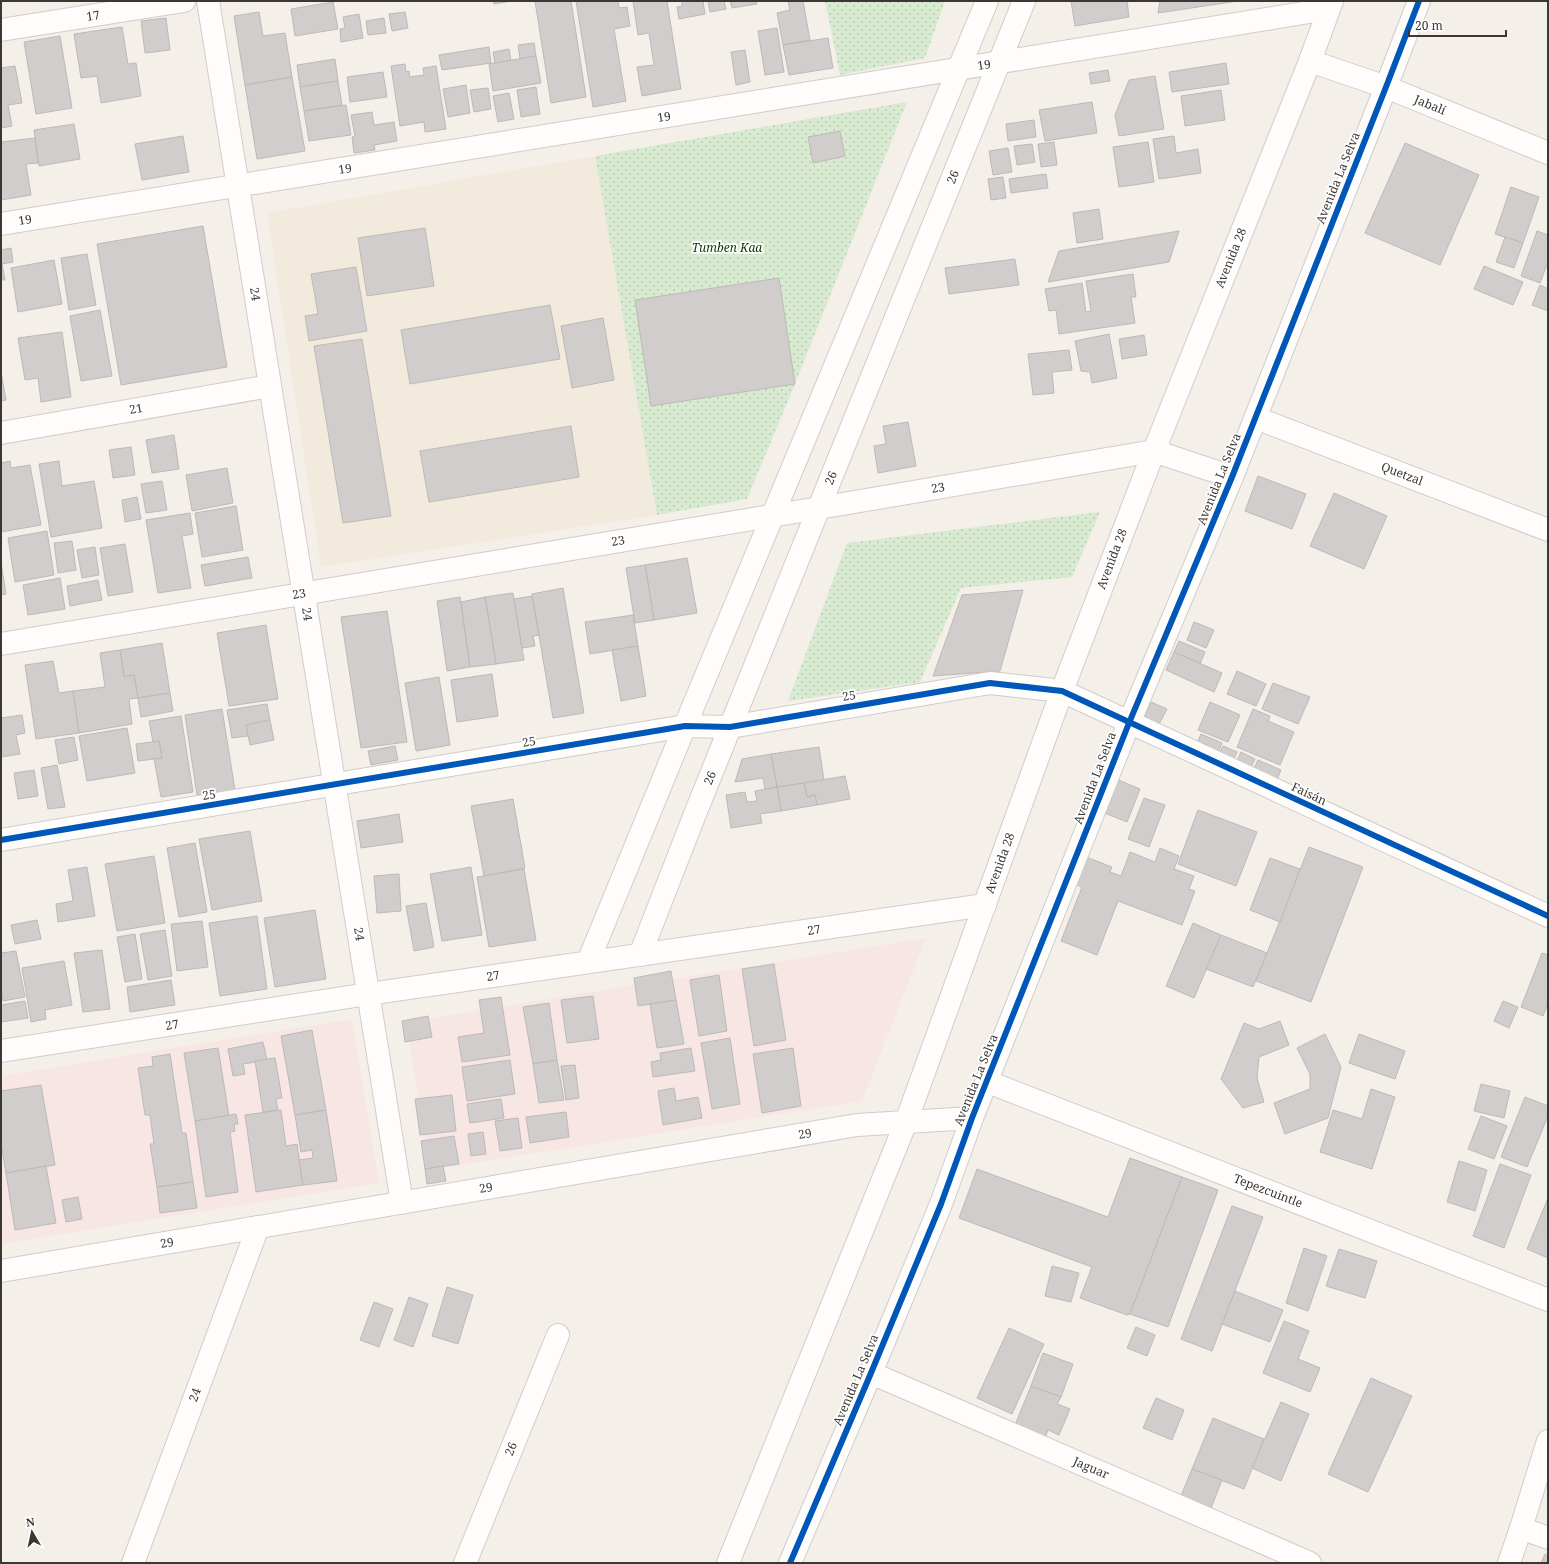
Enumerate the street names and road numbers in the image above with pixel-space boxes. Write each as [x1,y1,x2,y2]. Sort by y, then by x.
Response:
street label: 17 [85,6,101,25]
street label: 19 [976,55,992,74]
street label: Jabalí [1411,90,1449,119]
street label: 19 [656,107,672,126]
street label: Avenida La Selva [1311,129,1364,226]
street label: 19 [337,159,353,178]
street label: 26 [942,167,963,186]
street label: 19 [17,210,33,229]
street label: Avenida 28 [1211,225,1250,290]
street label: 24 [246,286,265,302]
street label: 21 [128,399,144,418]
street label: Avenida La Selva [1192,430,1245,527]
street label: Quetzal [1379,458,1426,489]
street label: 26 [820,468,841,487]
street label: 23 [930,478,946,497]
street label: Avenida 28 [1092,526,1131,591]
street label: 23 [610,531,626,550]
street label: 23 [291,584,307,603]
street label: 24 [298,606,317,622]
street label: 25 [841,686,857,705]
street label: Avenida La Selva [1069,729,1120,826]
street label: 25 [521,732,537,751]
street label: 26 [699,768,720,787]
street label: Faisán [1289,778,1330,809]
street label: 25 [201,785,217,804]
street label: Avenida 28 [981,830,1018,896]
street label: 27 [806,920,822,939]
street label: 24 [350,926,369,942]
street label: 27 [485,966,501,985]
street label: 27 [164,1015,180,1034]
street label: Avenida La Selva [949,1031,1002,1128]
street label: 29 [797,1124,813,1143]
street label: Tepezcuintle [1231,1170,1305,1211]
street label: 29 [478,1178,494,1197]
street label: 29 [159,1233,175,1252]
street label: Avenida La Selva [829,1331,883,1428]
street label: 24 [184,1385,205,1404]
street label: 26 [500,1439,521,1458]
street label: Jaguar [1070,1452,1112,1483]

